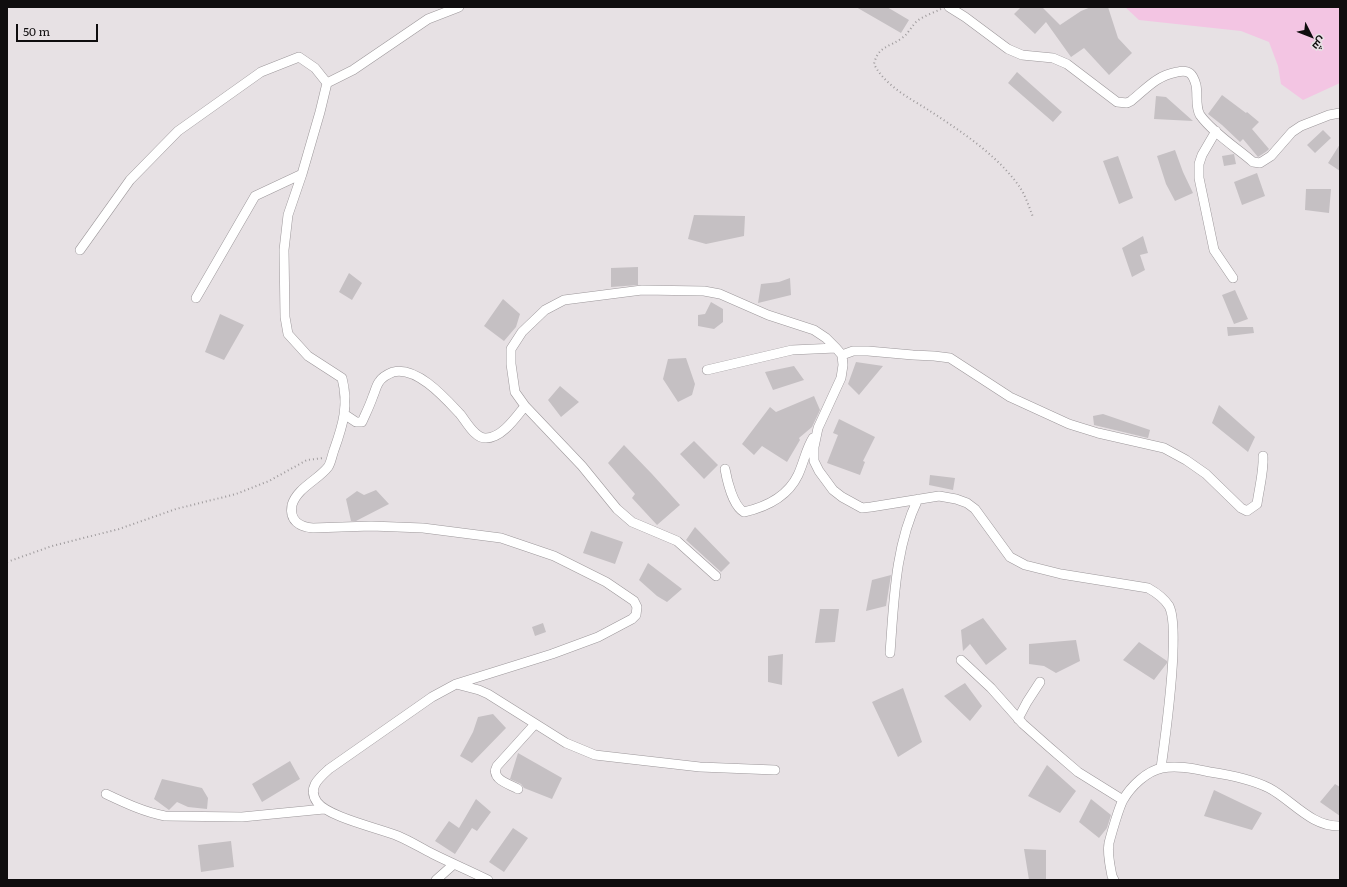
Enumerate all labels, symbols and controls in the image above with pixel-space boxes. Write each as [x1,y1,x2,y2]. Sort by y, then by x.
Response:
scale bar [18,16,100,42]
north arrow [1291,16,1331,56]
text: 50 m [23,22,50,40]
text: ش [1309,33,1331,55]

